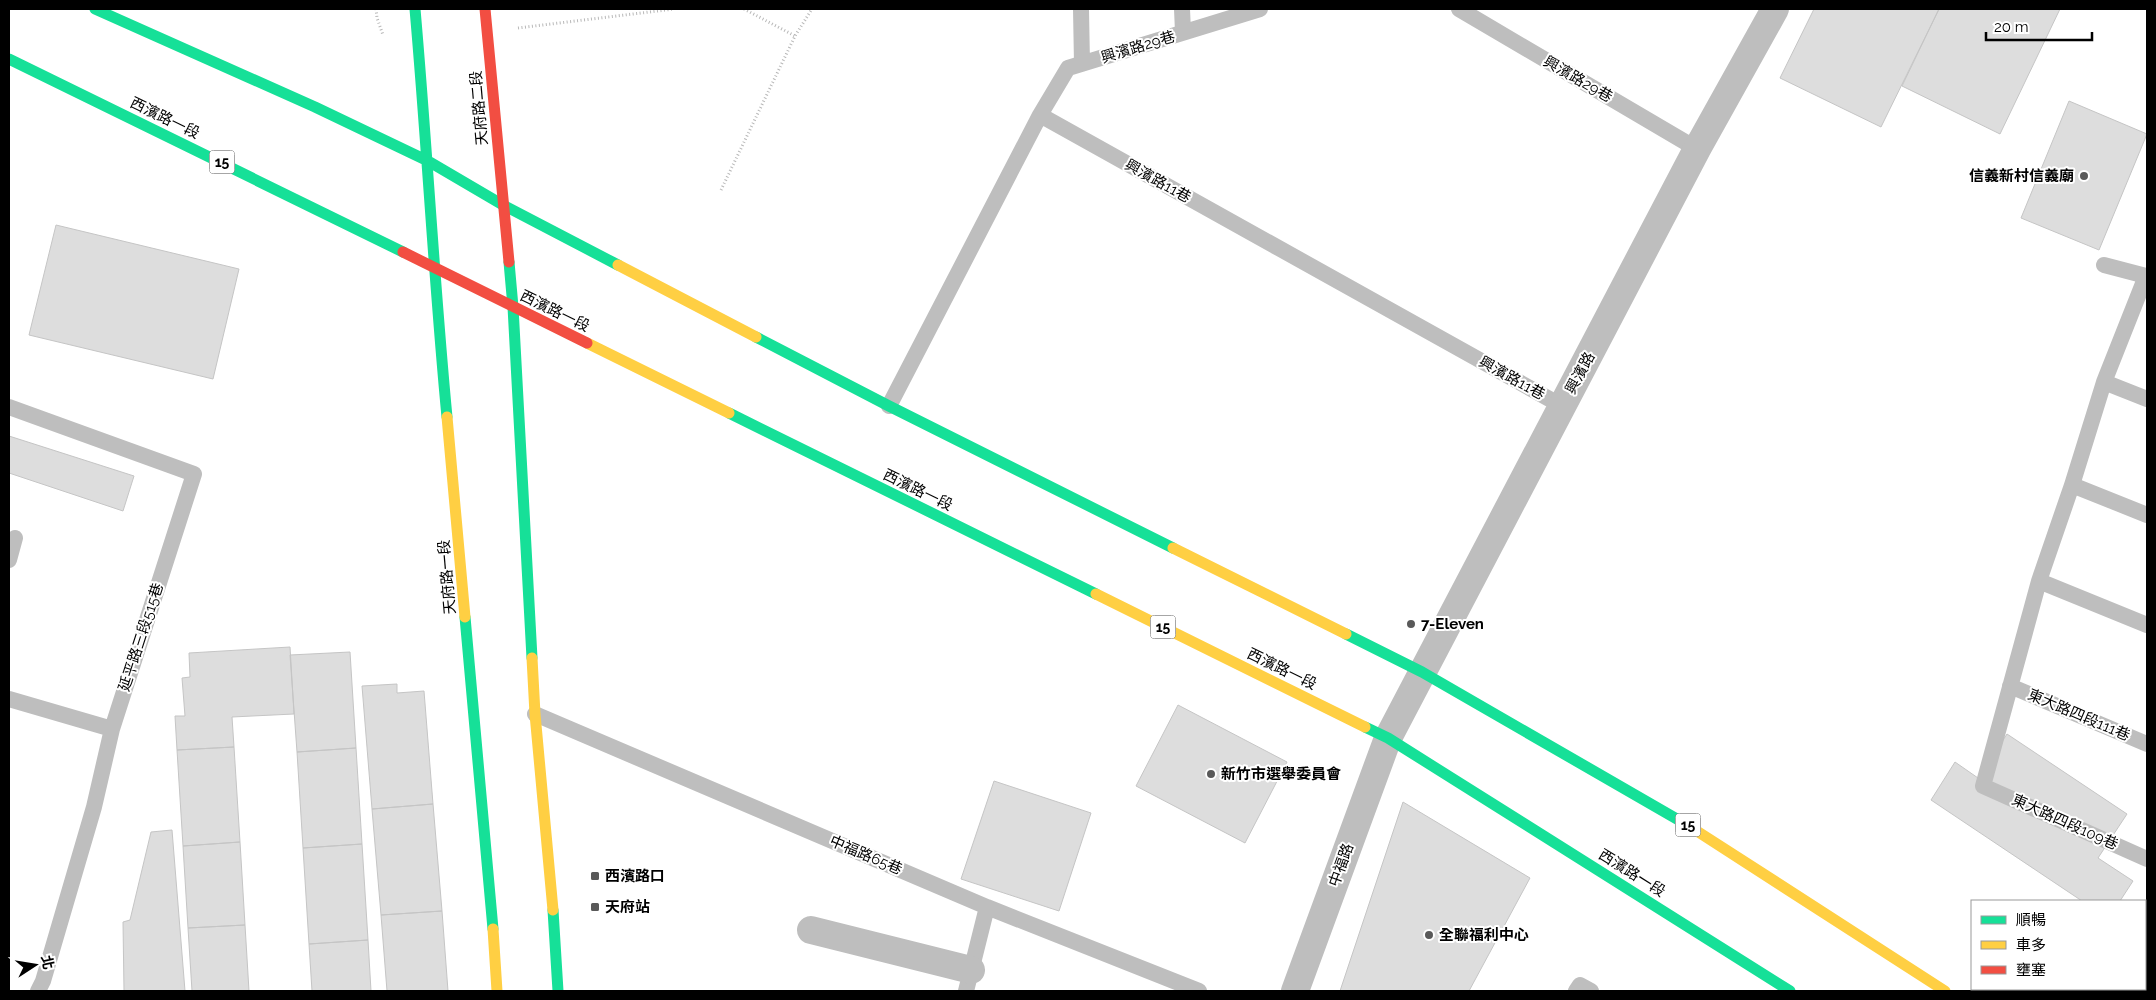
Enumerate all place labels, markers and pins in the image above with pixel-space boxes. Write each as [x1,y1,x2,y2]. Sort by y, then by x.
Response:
place label: 信義新村信義廟 [1969,167,2074,185]
marker: 信義新村信義廟 [2078,170,2090,182]
place label: 7-Eleven [1421,615,1484,633]
marker: 7-Eleven [1405,618,1417,630]
place label: 新竹市選舉委員會 [1221,765,1341,783]
marker: 新竹市選舉委員會 [1205,768,1217,780]
place label: 西濱路口 [605,867,665,885]
marker: 西濱路口 [589,870,601,882]
place label: 天府站 [605,898,650,916]
marker: 天府站 [589,901,601,913]
place label: 全聯福利中心 [1439,926,1529,944]
marker: 全聯福利中心 [1423,929,1435,941]

